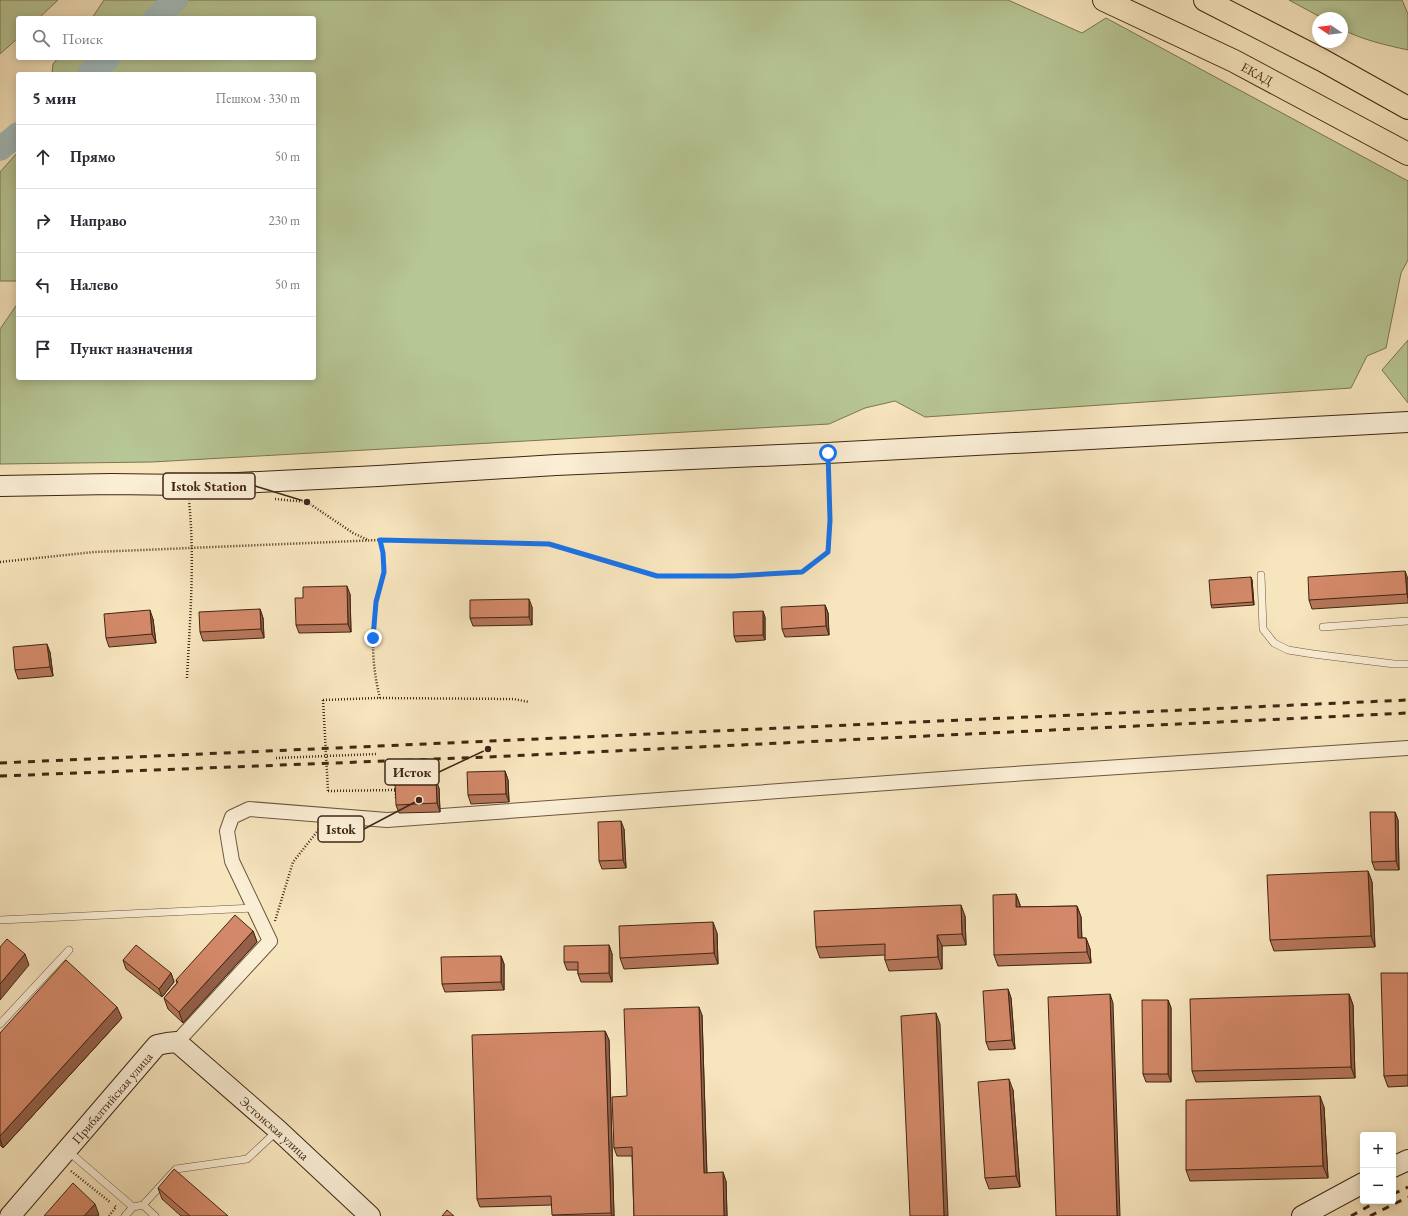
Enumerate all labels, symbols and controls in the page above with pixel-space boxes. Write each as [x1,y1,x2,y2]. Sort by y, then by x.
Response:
north arrow [1312,12,1348,48]
search box [16,16,316,60]
icon: search [30,27,52,49]
text: Поиск [62,29,103,48]
street label: ЕКАД [1238,58,1276,89]
text: 5 мин [32,87,76,109]
text: Пешком · 330 m [216,90,300,107]
icon: ahead [32,146,54,168]
text: Прямо [70,147,115,166]
text: 50 m [275,148,300,165]
icon: right [32,210,54,232]
text: Направо [70,211,127,230]
text: 230 m [269,212,300,229]
icon: left [32,274,54,296]
text: Налево [70,275,118,294]
text: 50 m [275,276,300,293]
icon: arrive [32,338,54,360]
text: Пункт назначения [70,339,193,358]
route start [819,444,837,462]
callout: Istok Station [163,473,255,499]
text: Istok Station [171,477,247,495]
route end [364,629,382,647]
callout: Исток [385,759,439,785]
text: Исток [393,763,431,781]
callout: Istok [318,816,364,842]
text: Istok [326,820,356,838]
street label: Прибалтийская улица [67,1048,156,1147]
street label: Эстонская улица [237,1092,314,1164]
map controls [1360,1132,1396,1204]
button: + [1360,1132,1396,1168]
button: − [1360,1168,1396,1204]

